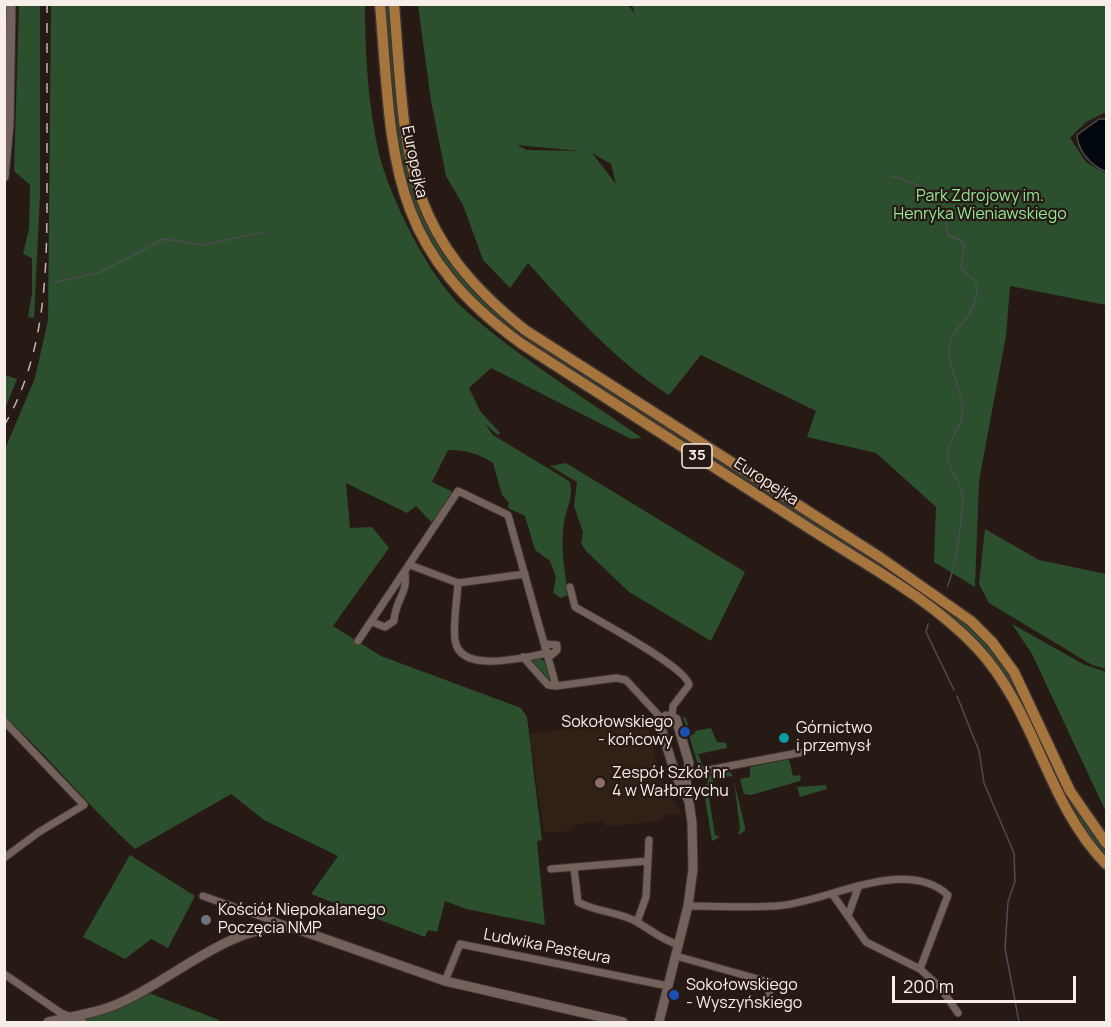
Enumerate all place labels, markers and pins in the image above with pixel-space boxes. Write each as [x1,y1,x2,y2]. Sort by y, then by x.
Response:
place label: Sokołowskiego - końcowy [561,713,673,751]
place label: Górnictwo i przemysł [796,719,872,757]
marker: Sokołowskiego - końcowy [678,725,692,739]
marker: Górnictwo i przemysł [777,731,791,745]
place label: Zespół Szkół nr 4 w Wałbrzychu [612,764,729,802]
marker: Zespół Szkół nr 4 w Wałbrzychu [593,776,607,790]
place label: Kościół Niepokalanego Poczęcia NMP [218,901,386,939]
marker: Kościół Niepokalanego Poczęcia NMP [199,913,213,927]
place label: Sokołowskiego - Wyszyńskiego [686,976,802,1014]
marker: Sokołowskiego - Wyszyńskiego [667,988,681,1002]

